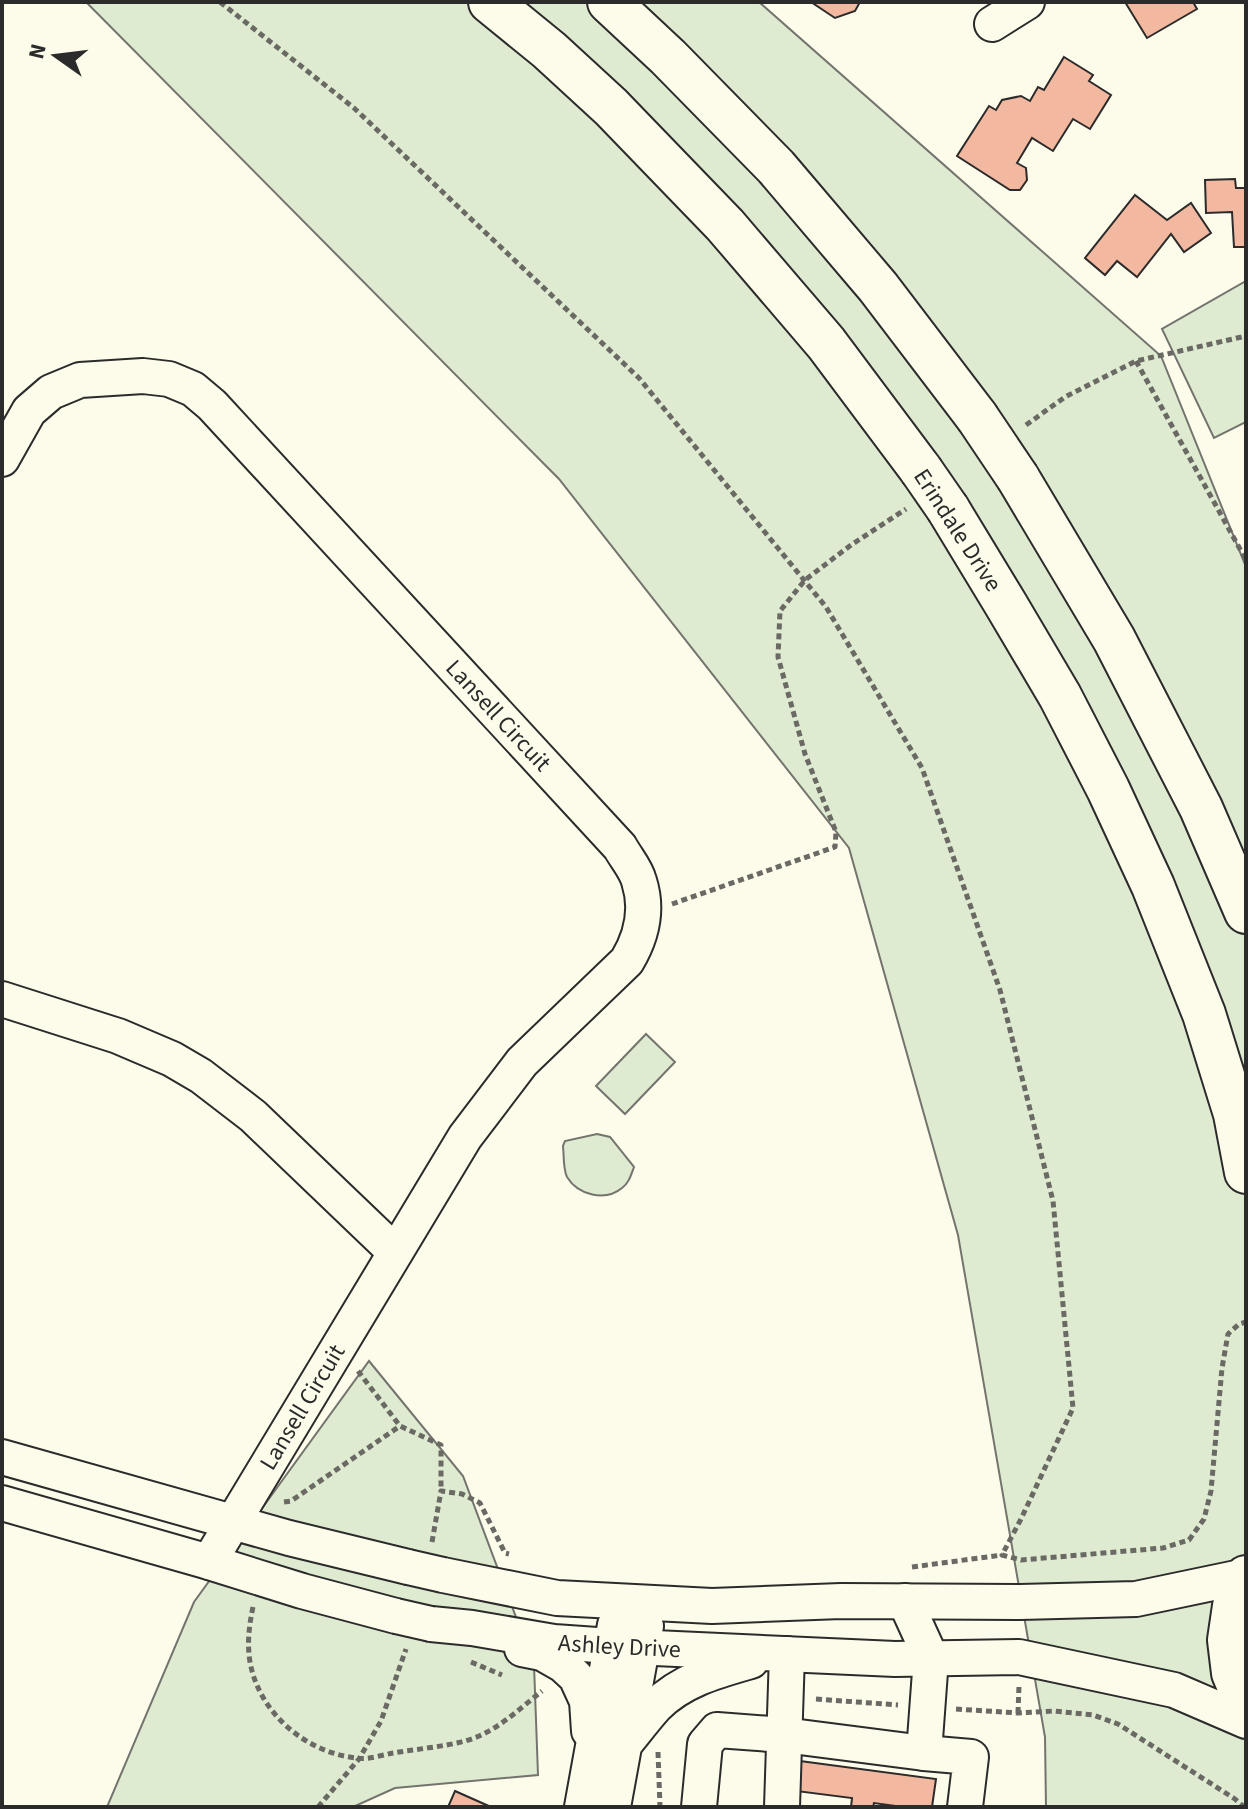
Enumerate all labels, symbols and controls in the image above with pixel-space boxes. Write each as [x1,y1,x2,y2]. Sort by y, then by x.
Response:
north arrow [16,16,96,96]
text: N [20,40,55,62]
street label: Erindale Drive [905,462,1010,599]
street label: Lansell Circuit [437,652,559,780]
street label: Lansell Circuit [251,1338,354,1477]
street label: Ashley Drive [557,1625,682,1667]

